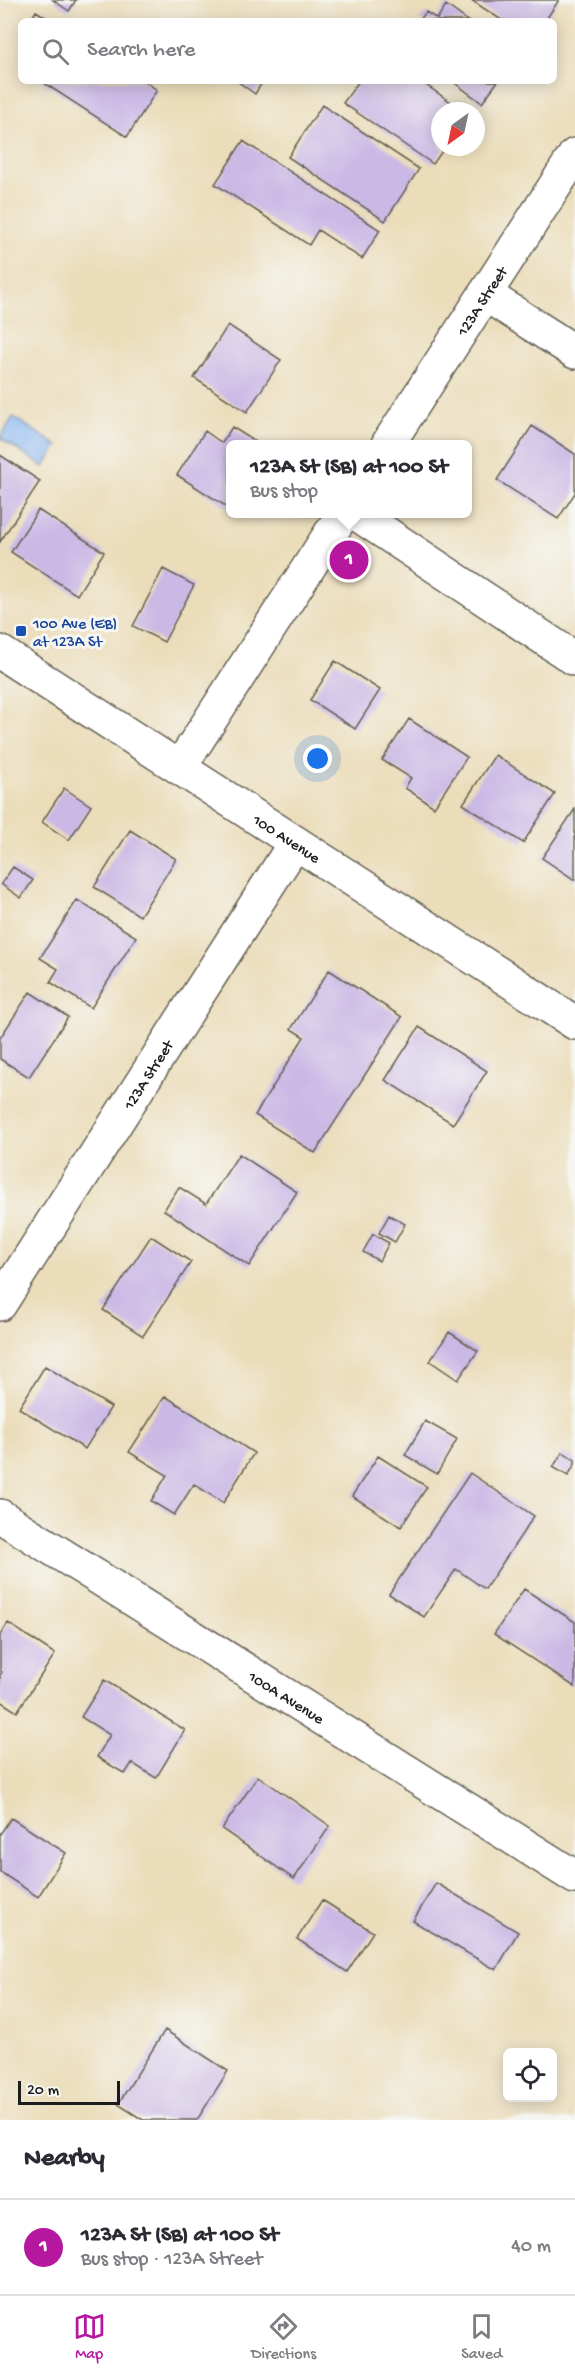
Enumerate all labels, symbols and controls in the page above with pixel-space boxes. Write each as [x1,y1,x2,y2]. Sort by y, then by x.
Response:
search box [18,18,557,84]
icon: search [39,35,72,68]
text: Search here [87,38,195,64]
north arrow [431,102,485,156]
street label: 123A Street [454,263,514,341]
popup [226,440,472,518]
text: 123A St (SB) at 100 St [250,455,448,481]
text: Bus stop [250,481,318,504]
pin: 1 [330,538,368,582]
place label: 100 Ave (EB) at 123A St [32,616,117,653]
marker: 100 Ave (EB) at 123A St [14,624,28,638]
your location [303,744,332,773]
street label: 100 Avenue [247,811,323,870]
street label: 123A Street [120,1036,180,1115]
street label: 100A Avenue [243,1668,327,1731]
map controls [503,2048,557,2102]
button: locate [503,2048,557,2102]
scale bar [18,2078,120,2106]
text: 20 m [27,2082,59,2101]
text: Nearby [24,2144,105,2175]
text: 123A St (SB) at 100 St [81,2223,278,2249]
text: 1 [39,2236,48,2259]
text: 40 m [511,2236,551,2259]
text: Bus stop · 123A Street [81,2249,262,2272]
tab: Map [73,2310,106,2365]
tab: Directions [251,2310,316,2365]
tab: Saved [461,2310,502,2365]

